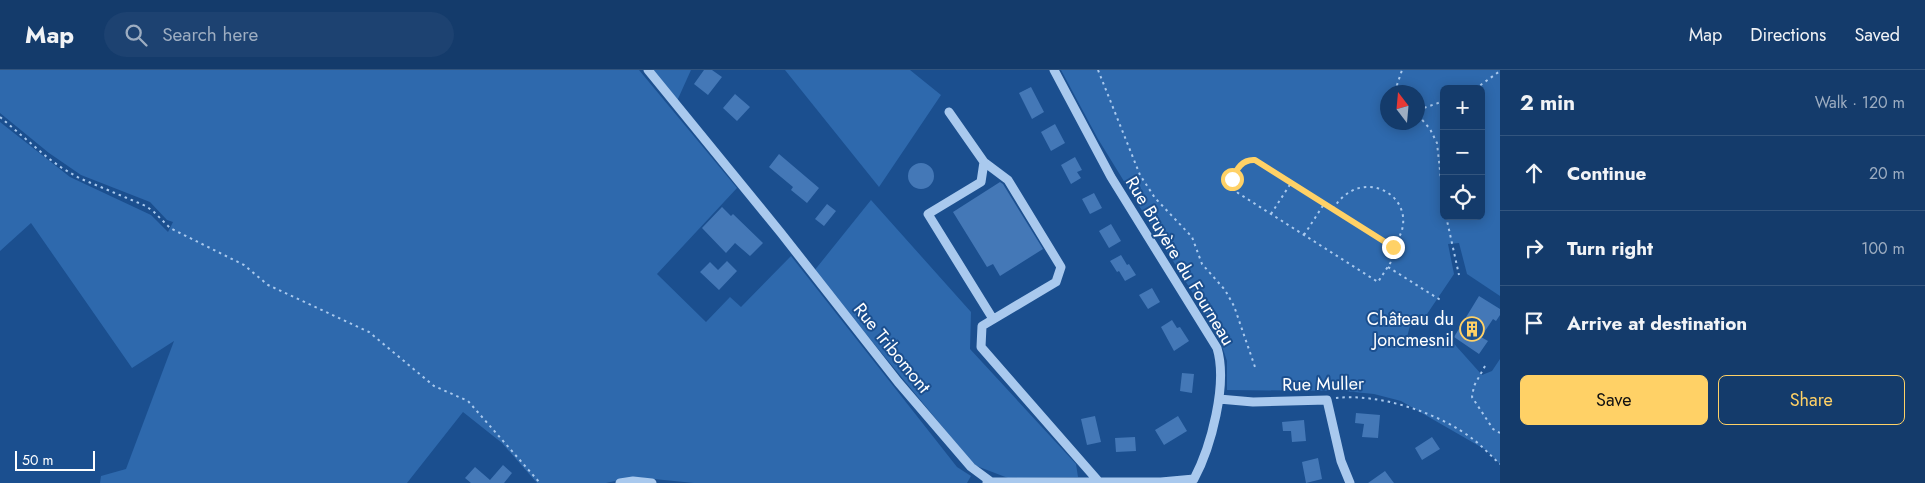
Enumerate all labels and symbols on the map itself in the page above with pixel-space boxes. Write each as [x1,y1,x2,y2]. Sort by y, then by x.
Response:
north arrow [1380,85,1425,130]
route start [1221,168,1244,191]
street label: Rue Bruyère du Fourneau [1119,171,1241,351]
route end [1382,236,1405,259]
street label: Rue Tribomont [847,297,937,399]
place label: Château du Joncmesnil [1367,306,1454,353]
building icon: Château du Joncmesnil [1459,316,1485,342]
street label: Rue Muller [1282,370,1365,398]
scale bar [15,448,95,471]

